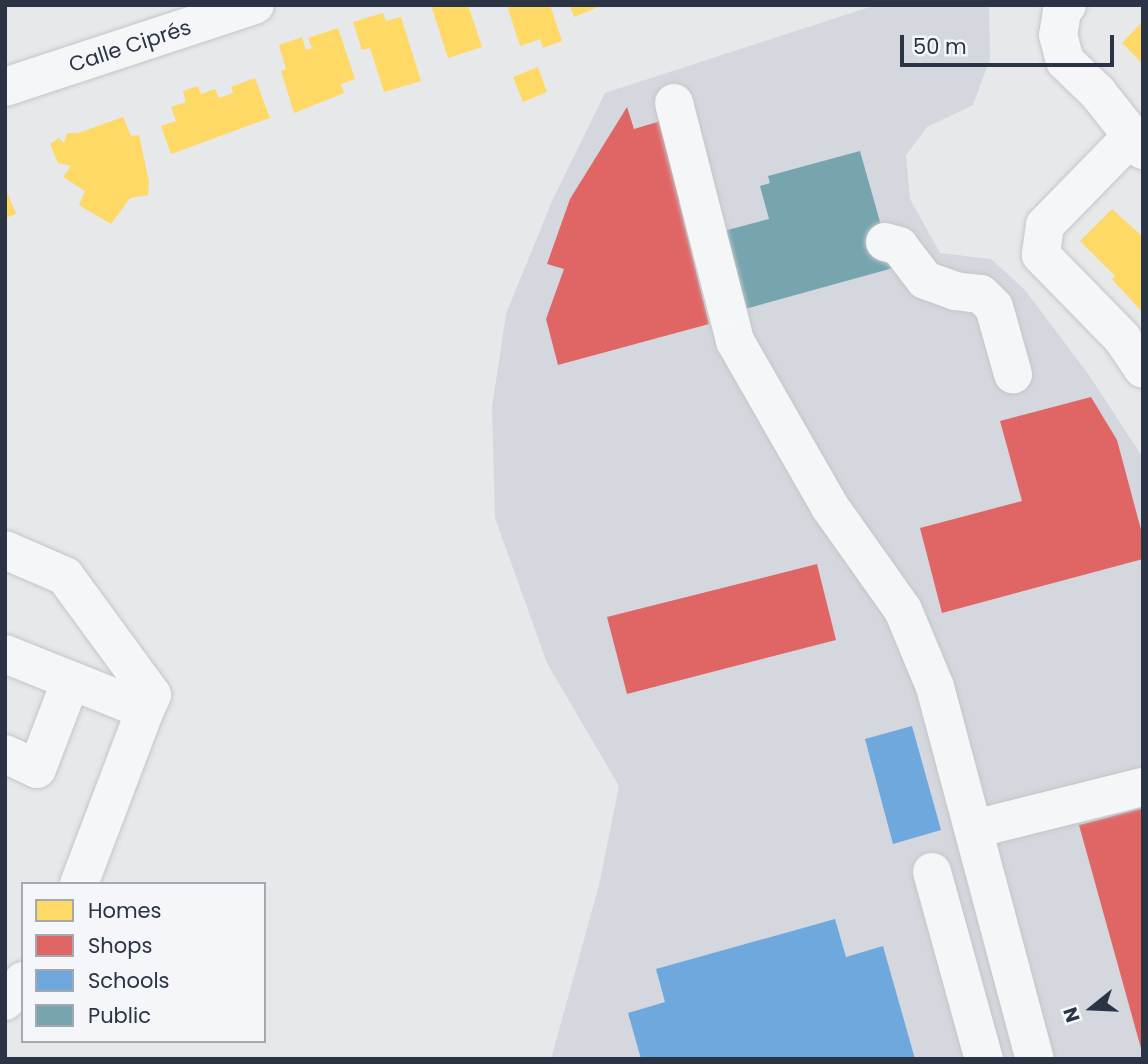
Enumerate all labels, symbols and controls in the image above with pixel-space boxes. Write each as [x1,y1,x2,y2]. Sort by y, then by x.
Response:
street label: Calle Ciprés [66,14,194,78]
scale bar [903,21,1116,65]
text: 50 m [913,32,967,61]
legend [21,882,266,1043]
text: Homes [88,896,162,925]
text: Shops [88,931,152,960]
text: Schools [88,966,170,995]
north arrow [1057,973,1127,1043]
text: Public [88,1001,151,1030]
text: N [1057,1004,1087,1026]

